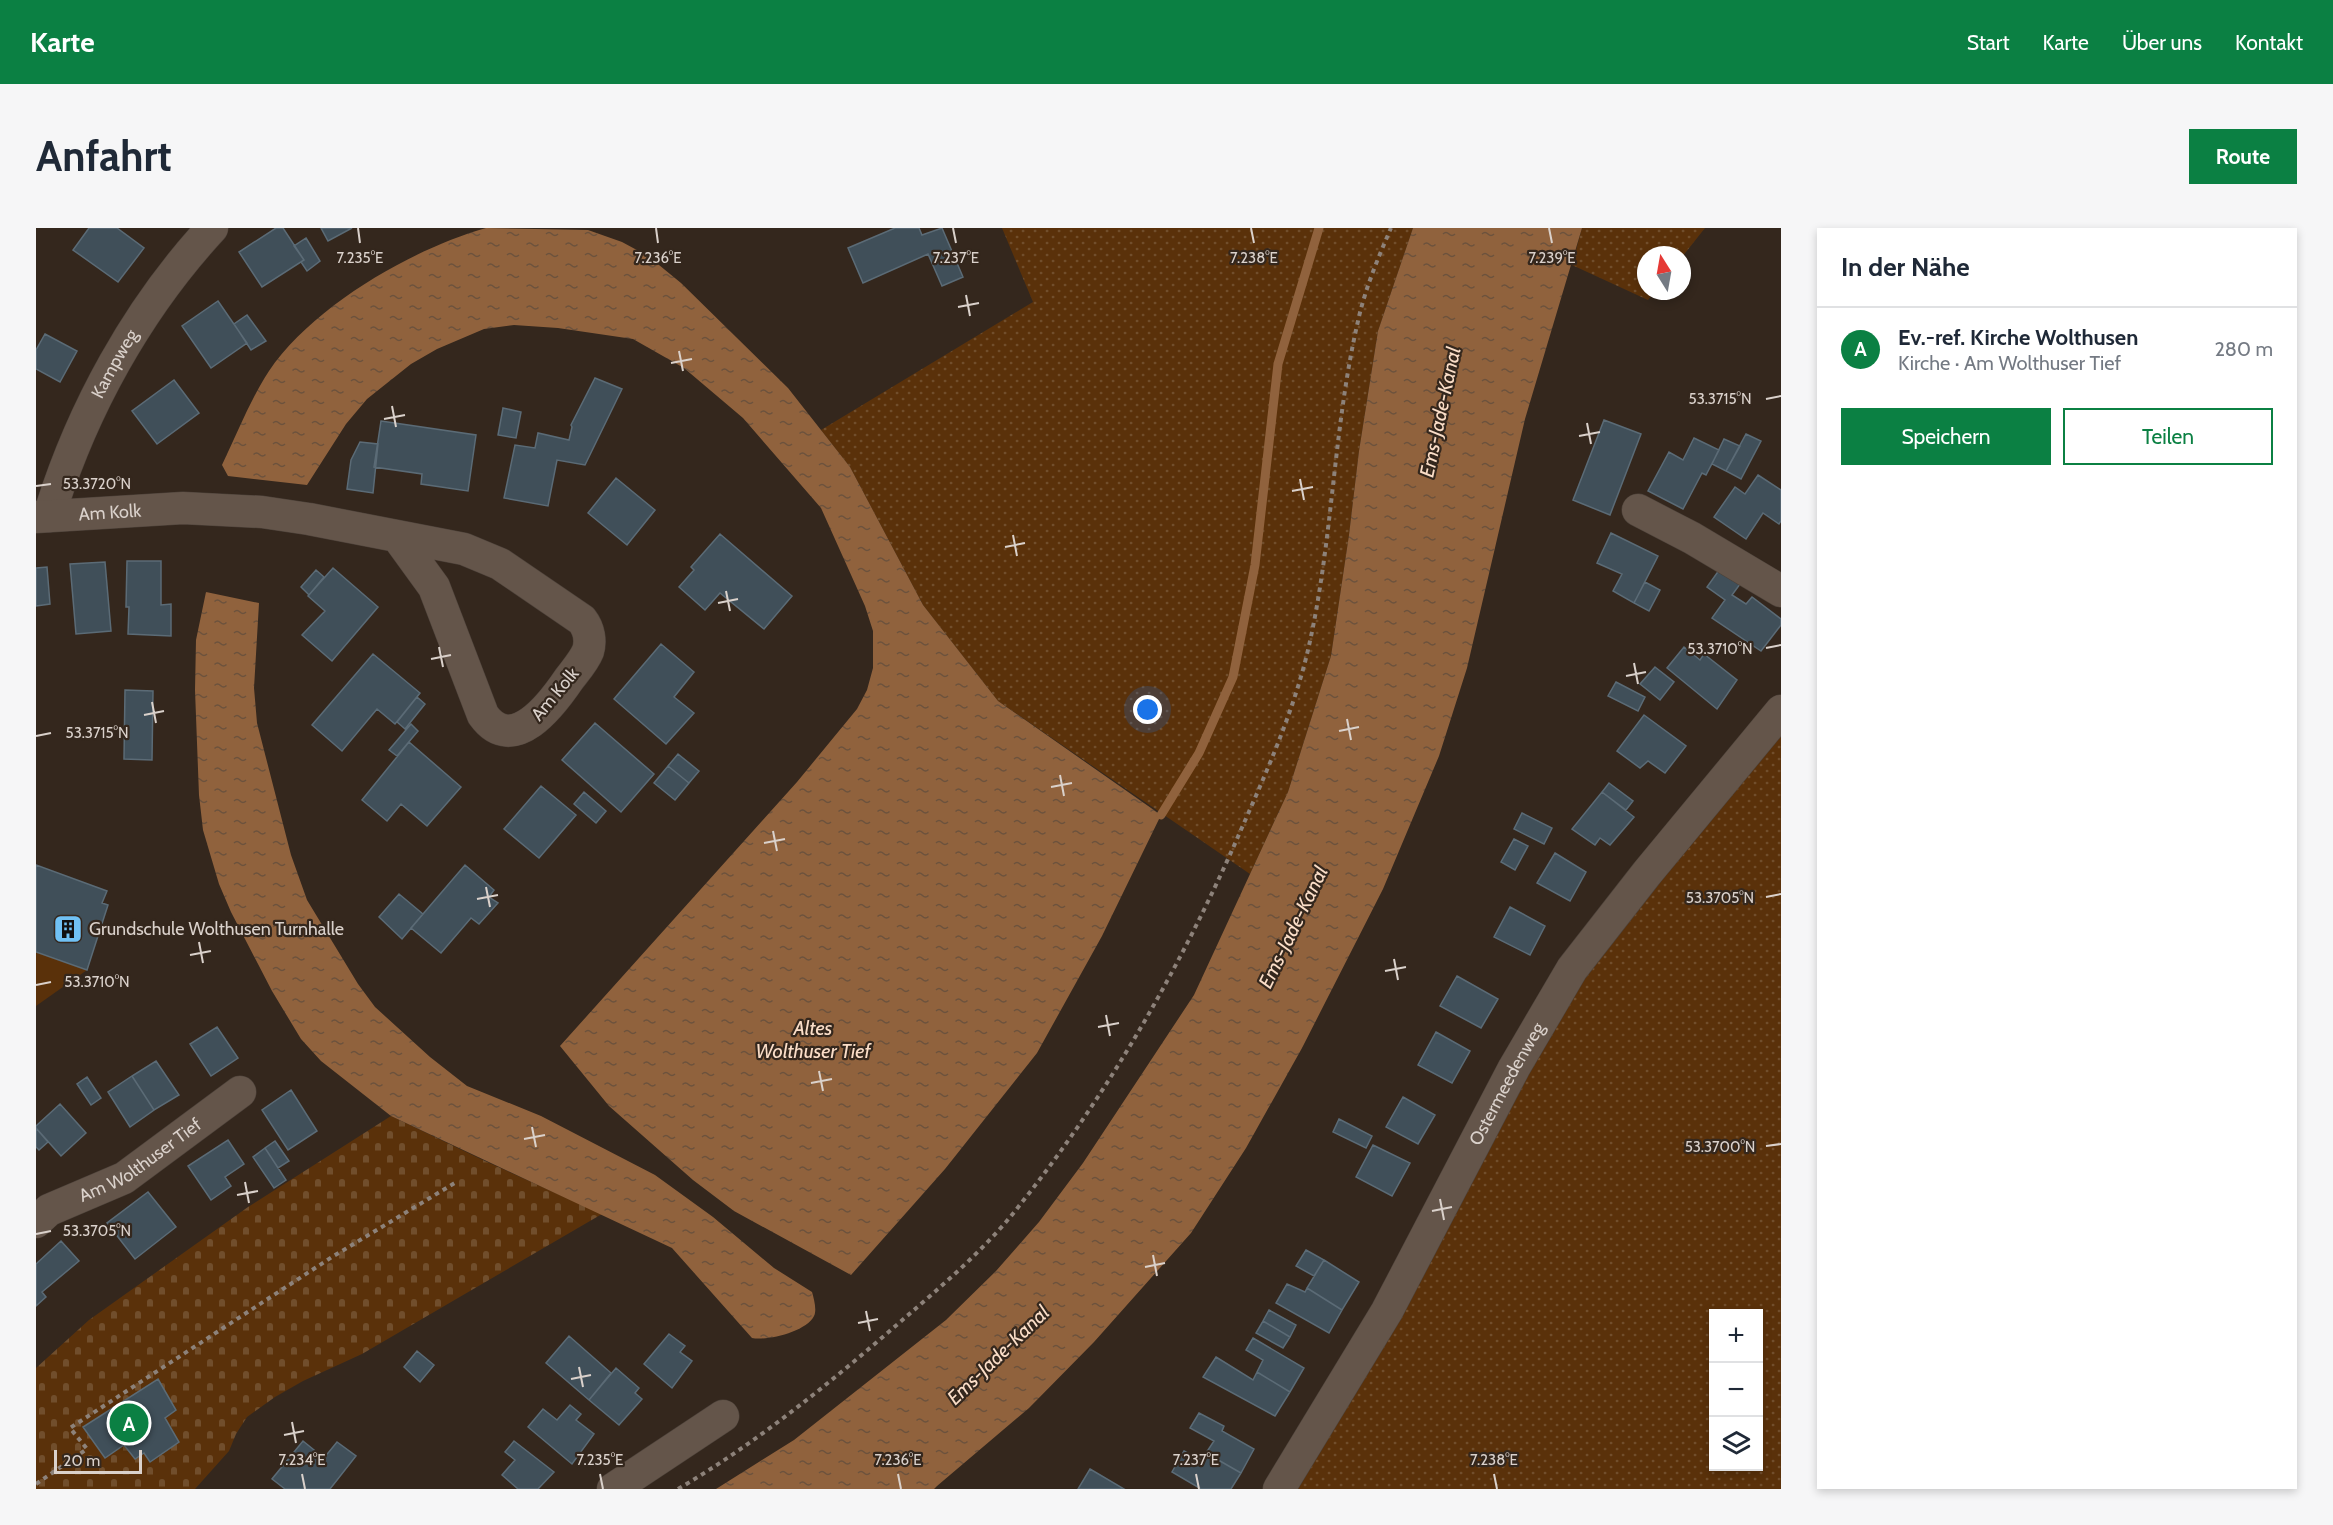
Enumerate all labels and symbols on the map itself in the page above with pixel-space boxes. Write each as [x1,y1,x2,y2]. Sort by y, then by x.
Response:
north arrow [1637,246,1691,300]
text: 7.235°E [337,249,383,267]
text: 7.236°E [634,249,682,267]
text: 7.237°E [933,249,979,267]
text: 7.238°E [1230,249,1278,267]
text: 7.239°E [1528,249,1576,267]
street label: Kampweg [87,324,143,402]
water label: Ems-Jade-Kanal [1414,344,1466,479]
text: 53.3715°N [1689,390,1751,408]
text: 53.3720°N [63,475,131,493]
street label: Am Kolk [78,500,143,525]
text: 53.3710°N [1687,640,1753,658]
street label: Am Kolk [526,662,584,725]
your location [1133,695,1162,724]
text: 53.3715°N [66,724,128,742]
water label: Ems-Jade-Kanal [1253,862,1333,992]
text: 53.3705°N [1686,889,1754,907]
building icon: Grundschule Wolthusen Turnhalle [52,913,84,945]
place label: Grundschule Wolthusen Turnhalle [89,918,344,940]
text: 53.3710°N [64,973,130,991]
water label: Altes Wolthuser Tief [756,1016,872,1063]
street label: Ostermeedenweg [1465,1018,1550,1149]
street label: Am Wolthuser Tief [76,1113,206,1207]
text: 53.3700°N [1685,1138,1755,1156]
text: 53.3705°N [63,1222,131,1240]
water label: Ems-Jade-Kanal [942,1300,1054,1410]
pin: A [110,1400,148,1446]
scale bar [54,1447,142,1474]
text: 7.234°E [278,1451,326,1469]
text: 7.235°E [577,1451,623,1469]
text: 7.236°E [874,1451,922,1469]
text: 7.237°E [1173,1451,1219,1469]
text: 7.238°E [1470,1451,1518,1469]

